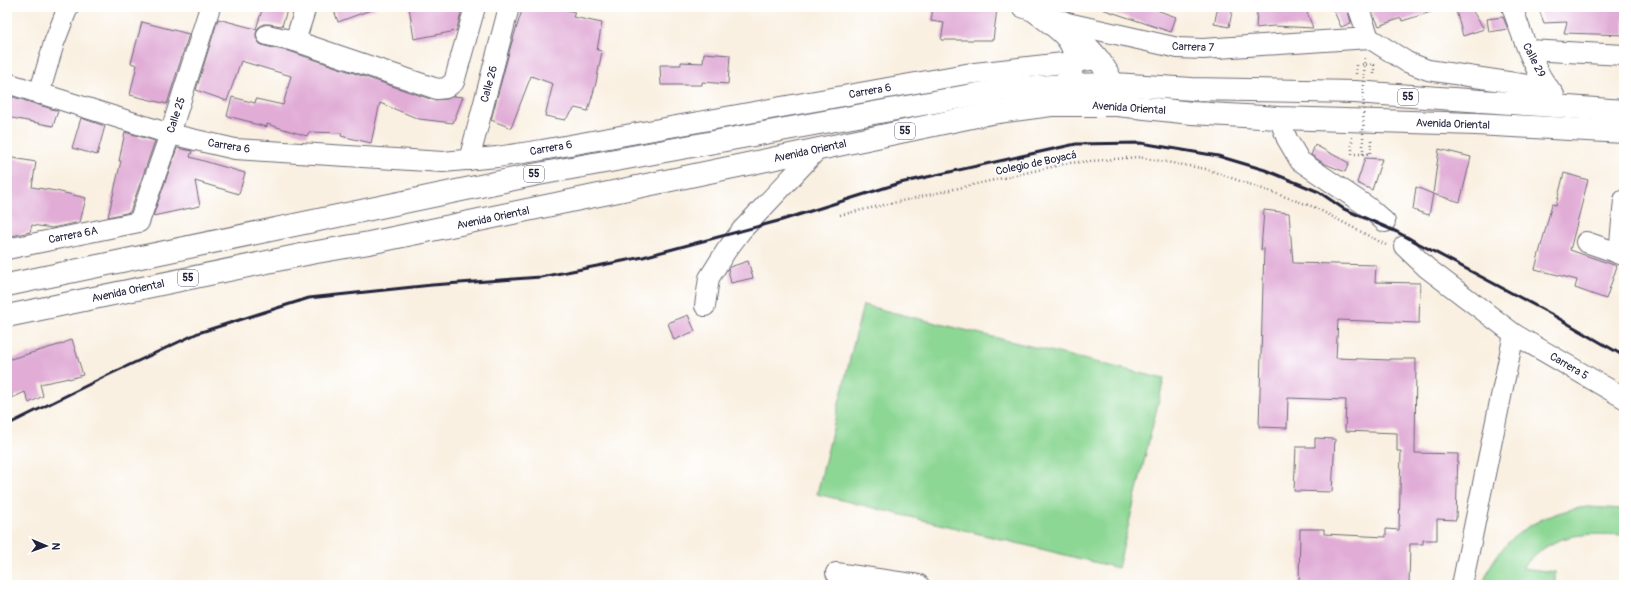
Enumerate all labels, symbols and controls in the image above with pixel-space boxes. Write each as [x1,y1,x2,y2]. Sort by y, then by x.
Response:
street label: Carrera 7 [1172,40,1214,54]
street label: Calle 29 [1520,41,1548,80]
street label: Calle 26 [478,64,500,104]
street label: Carrera 6 [848,81,892,101]
road number: 55 [1398,89,1418,105]
street label: Calle 25 [164,95,188,135]
street label: Avenida Oriental [1092,99,1166,117]
street label: Avenida Oriental [1416,116,1490,132]
road number: 55 [895,123,915,139]
street label: Carrera 6 [207,136,251,156]
street label: Avenida Oriental [772,137,848,165]
street label: Carrera 6 [529,138,573,158]
street label: Colegio de Boyacá [994,148,1078,178]
road number: 55 [524,166,544,182]
street label: Avenida Oriental [455,204,531,232]
street label: Carrera 6A [47,224,99,246]
road number: 55 [178,270,198,286]
street label: Avenida Oriental [90,277,166,305]
street label: Carrera 5 [1547,350,1591,382]
north arrow [26,526,66,566]
text: N [49,542,62,551]

